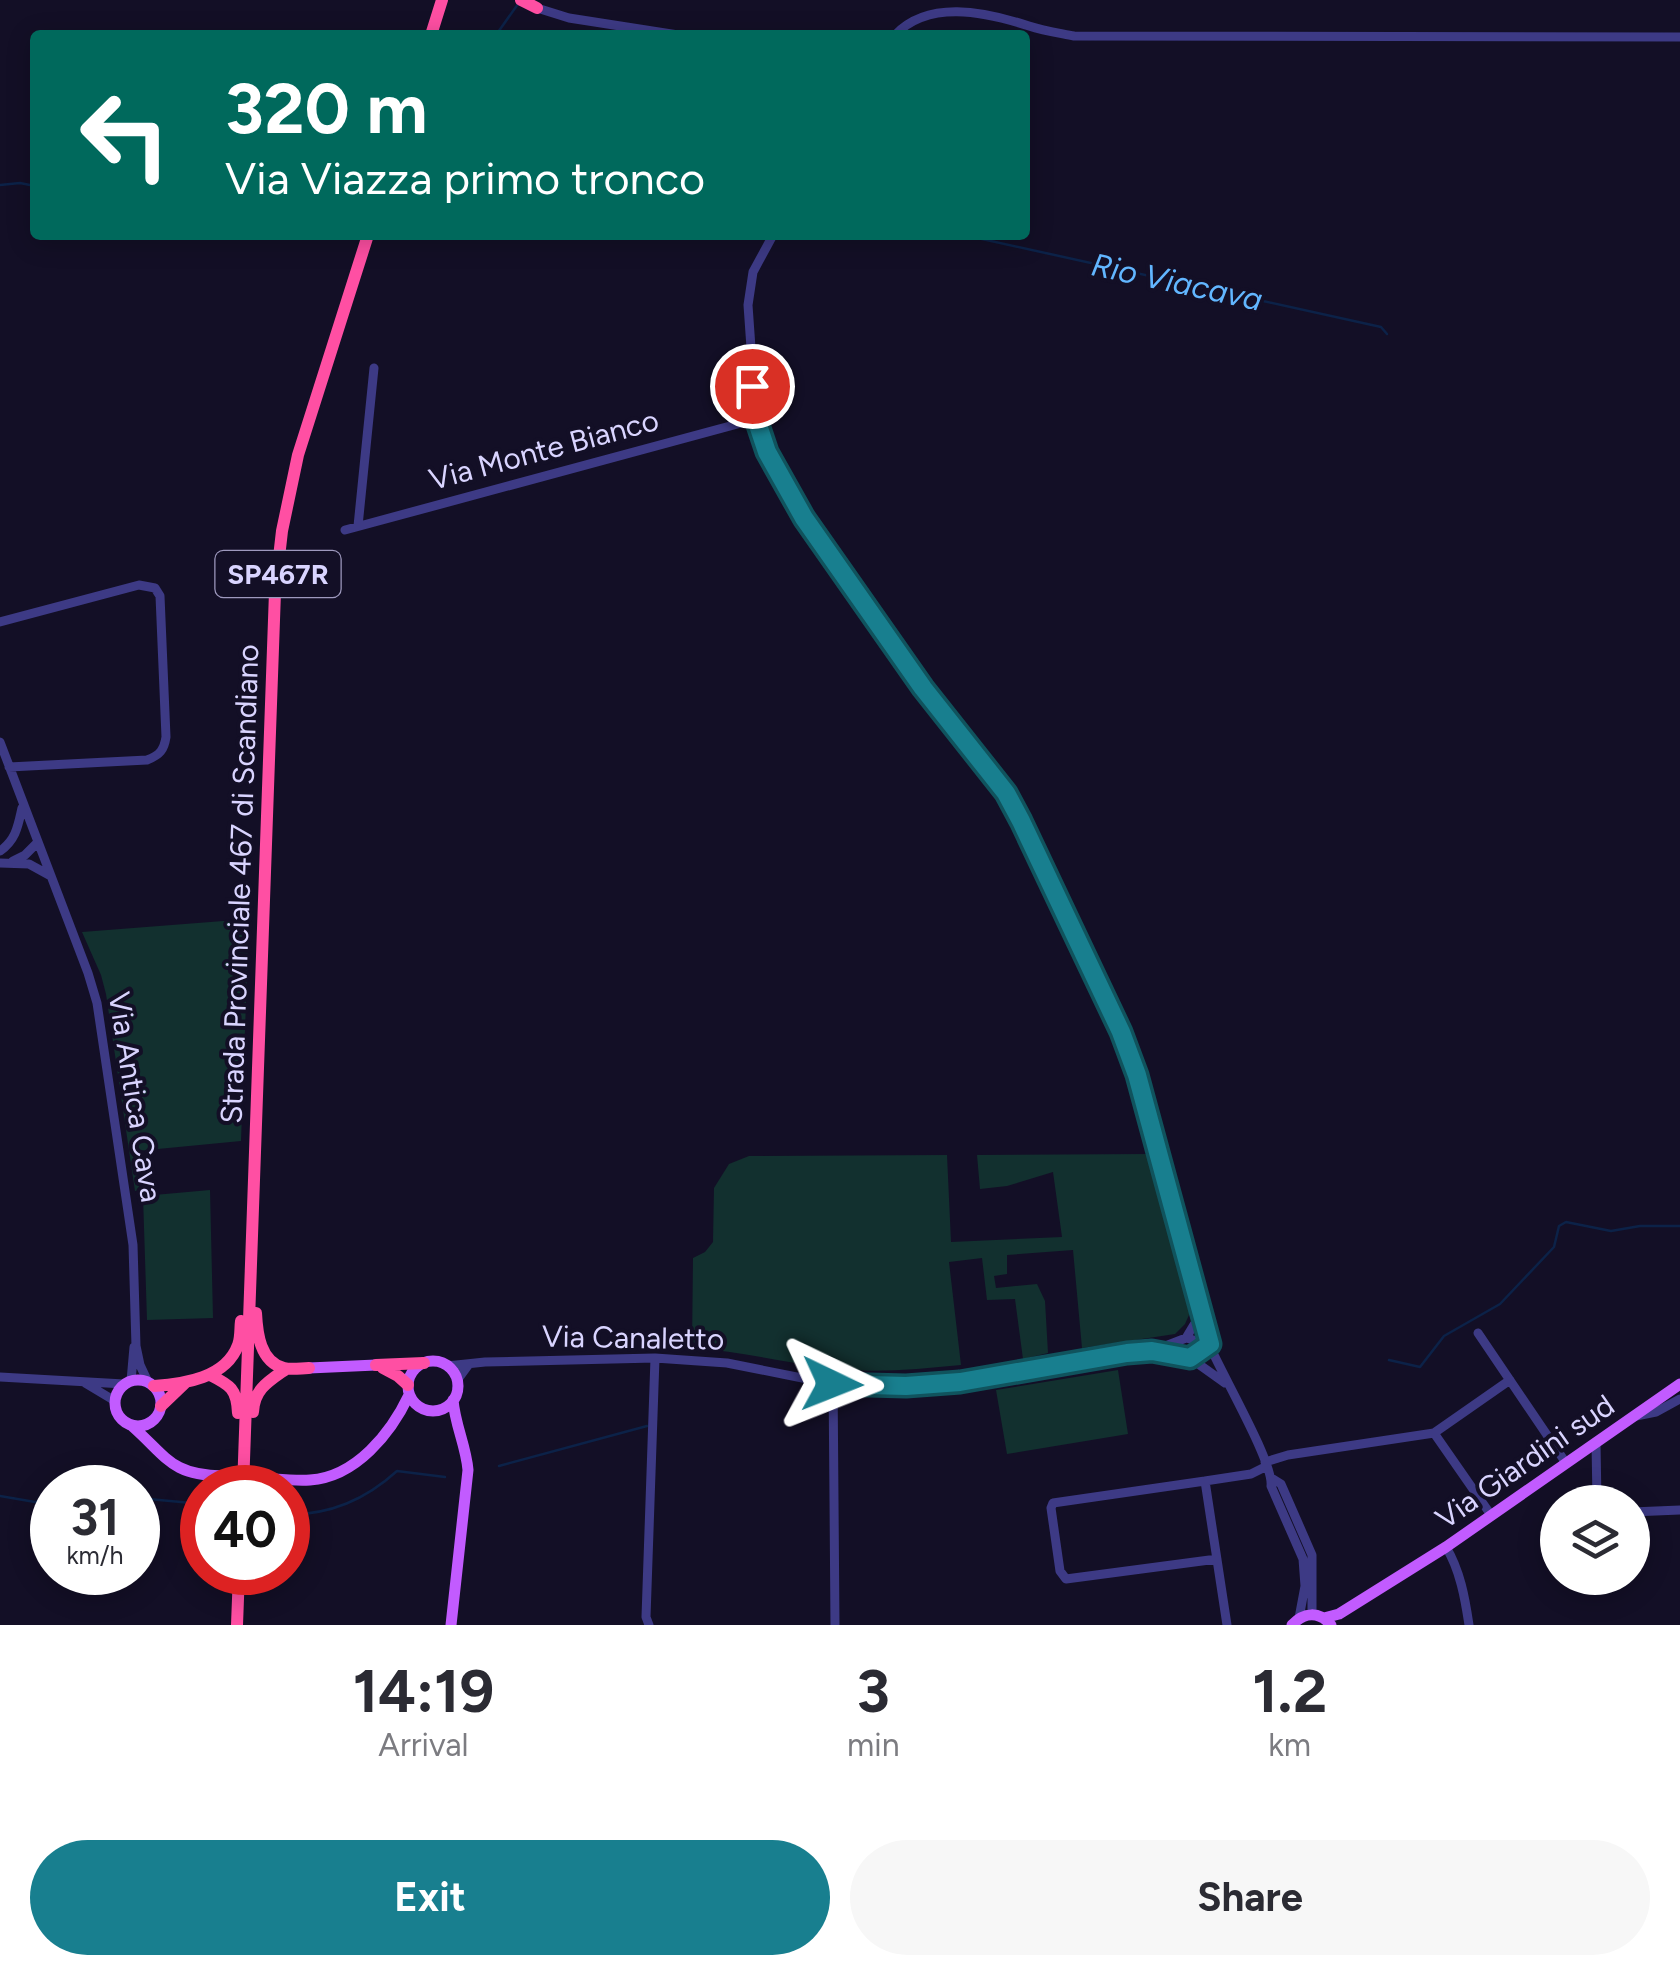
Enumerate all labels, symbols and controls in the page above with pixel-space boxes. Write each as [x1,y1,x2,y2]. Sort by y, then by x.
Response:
text: 320 m [225,66,428,151]
icon: left [60,70,190,200]
text: Via Viazza primo tronco [225,151,705,205]
water label: Rio Viacava [1088,245,1266,319]
pin [710,344,795,429]
icon: arrive [725,359,780,414]
street label: Via Monte Bianco [425,401,663,498]
road number: SP467R [216,551,340,597]
street label: Strada Provinciale 467 di Scandiano [213,644,266,1124]
street label: Via Antica Cava [101,989,170,1205]
street label: Via Canaletto [541,1317,725,1358]
position arrow [780,1332,884,1436]
street label: Via Giardini sud [1428,1386,1621,1537]
speed limit sign: 40 [180,1465,310,1595]
map controls [1540,1485,1650,1595]
button: layers [1540,1485,1650,1595]
text: 31 [71,1487,119,1548]
text: km/h [66,1540,124,1570]
text: 14:19 [353,1655,494,1727]
text: 3 [857,1655,890,1727]
text: 1.2 [1252,1655,1327,1727]
text: Arrival [378,1726,469,1764]
text: min [847,1726,900,1764]
text: km [1268,1726,1311,1764]
button: Exit [30,1840,830,1955]
button: Share [850,1840,1650,1955]

